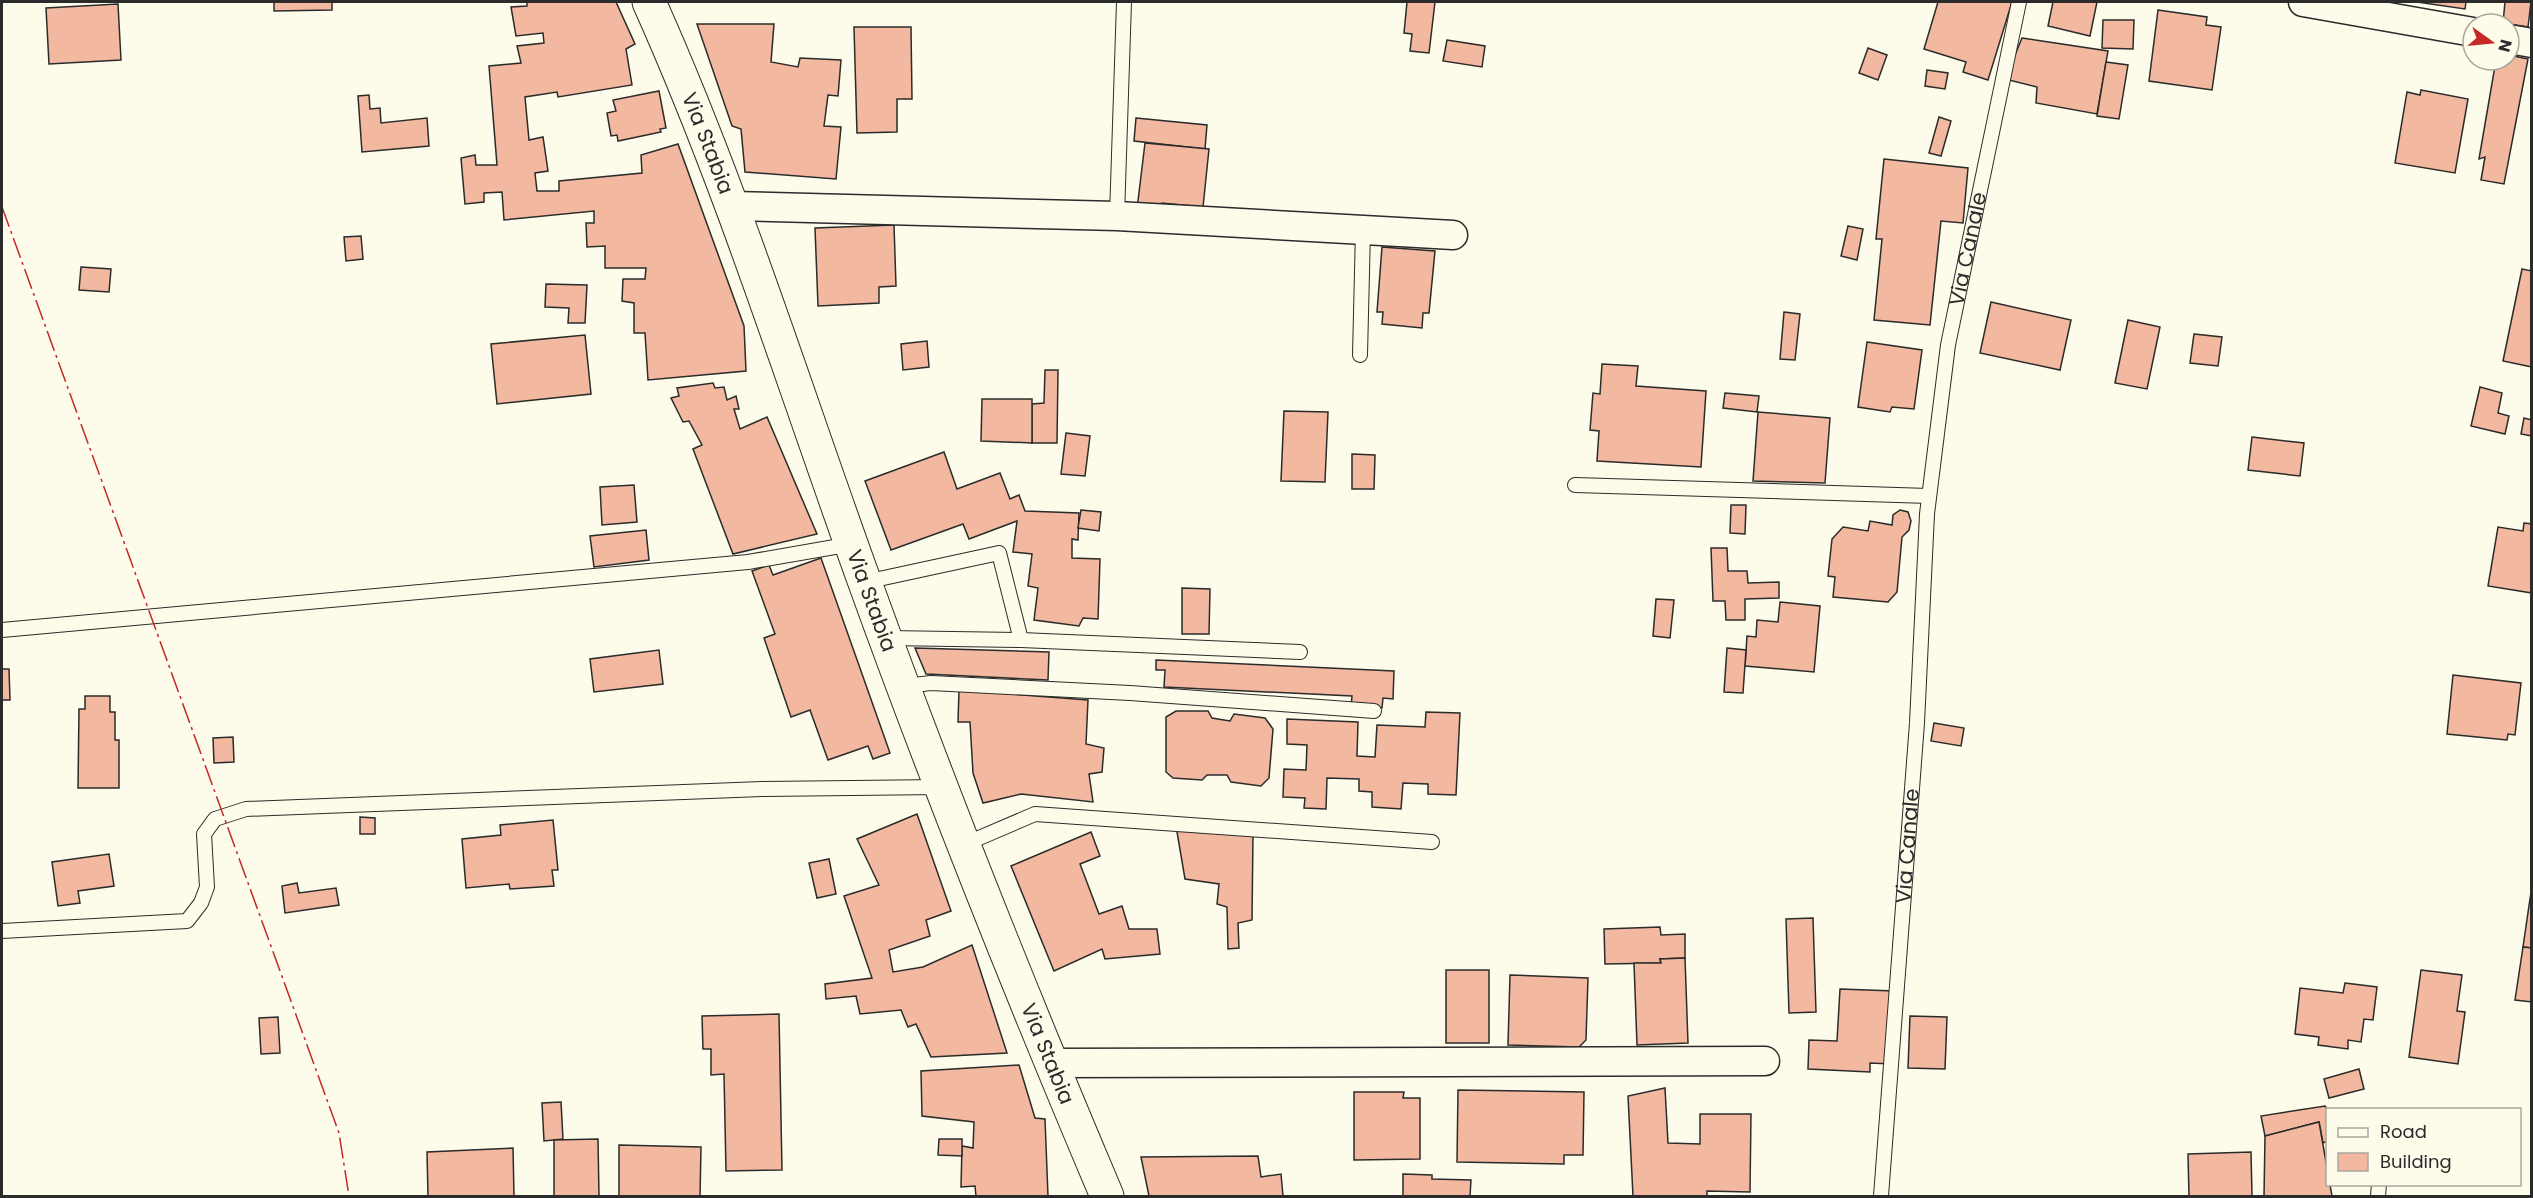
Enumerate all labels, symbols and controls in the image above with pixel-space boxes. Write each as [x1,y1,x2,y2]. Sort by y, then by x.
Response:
north arrow [2461,12,2521,72]
text: N [2492,37,2518,55]
street label: Via Stabia [675,88,741,198]
street label: Via Canale [1941,189,1993,308]
street label: Via Stabia [840,545,904,656]
street label: Via Canale [1888,787,1926,905]
street label: Via Stabia [1014,999,1082,1109]
legend [2326,1108,2521,1186]
text: Road [2380,1119,2427,1144]
text: Building [2380,1149,2452,1174]

